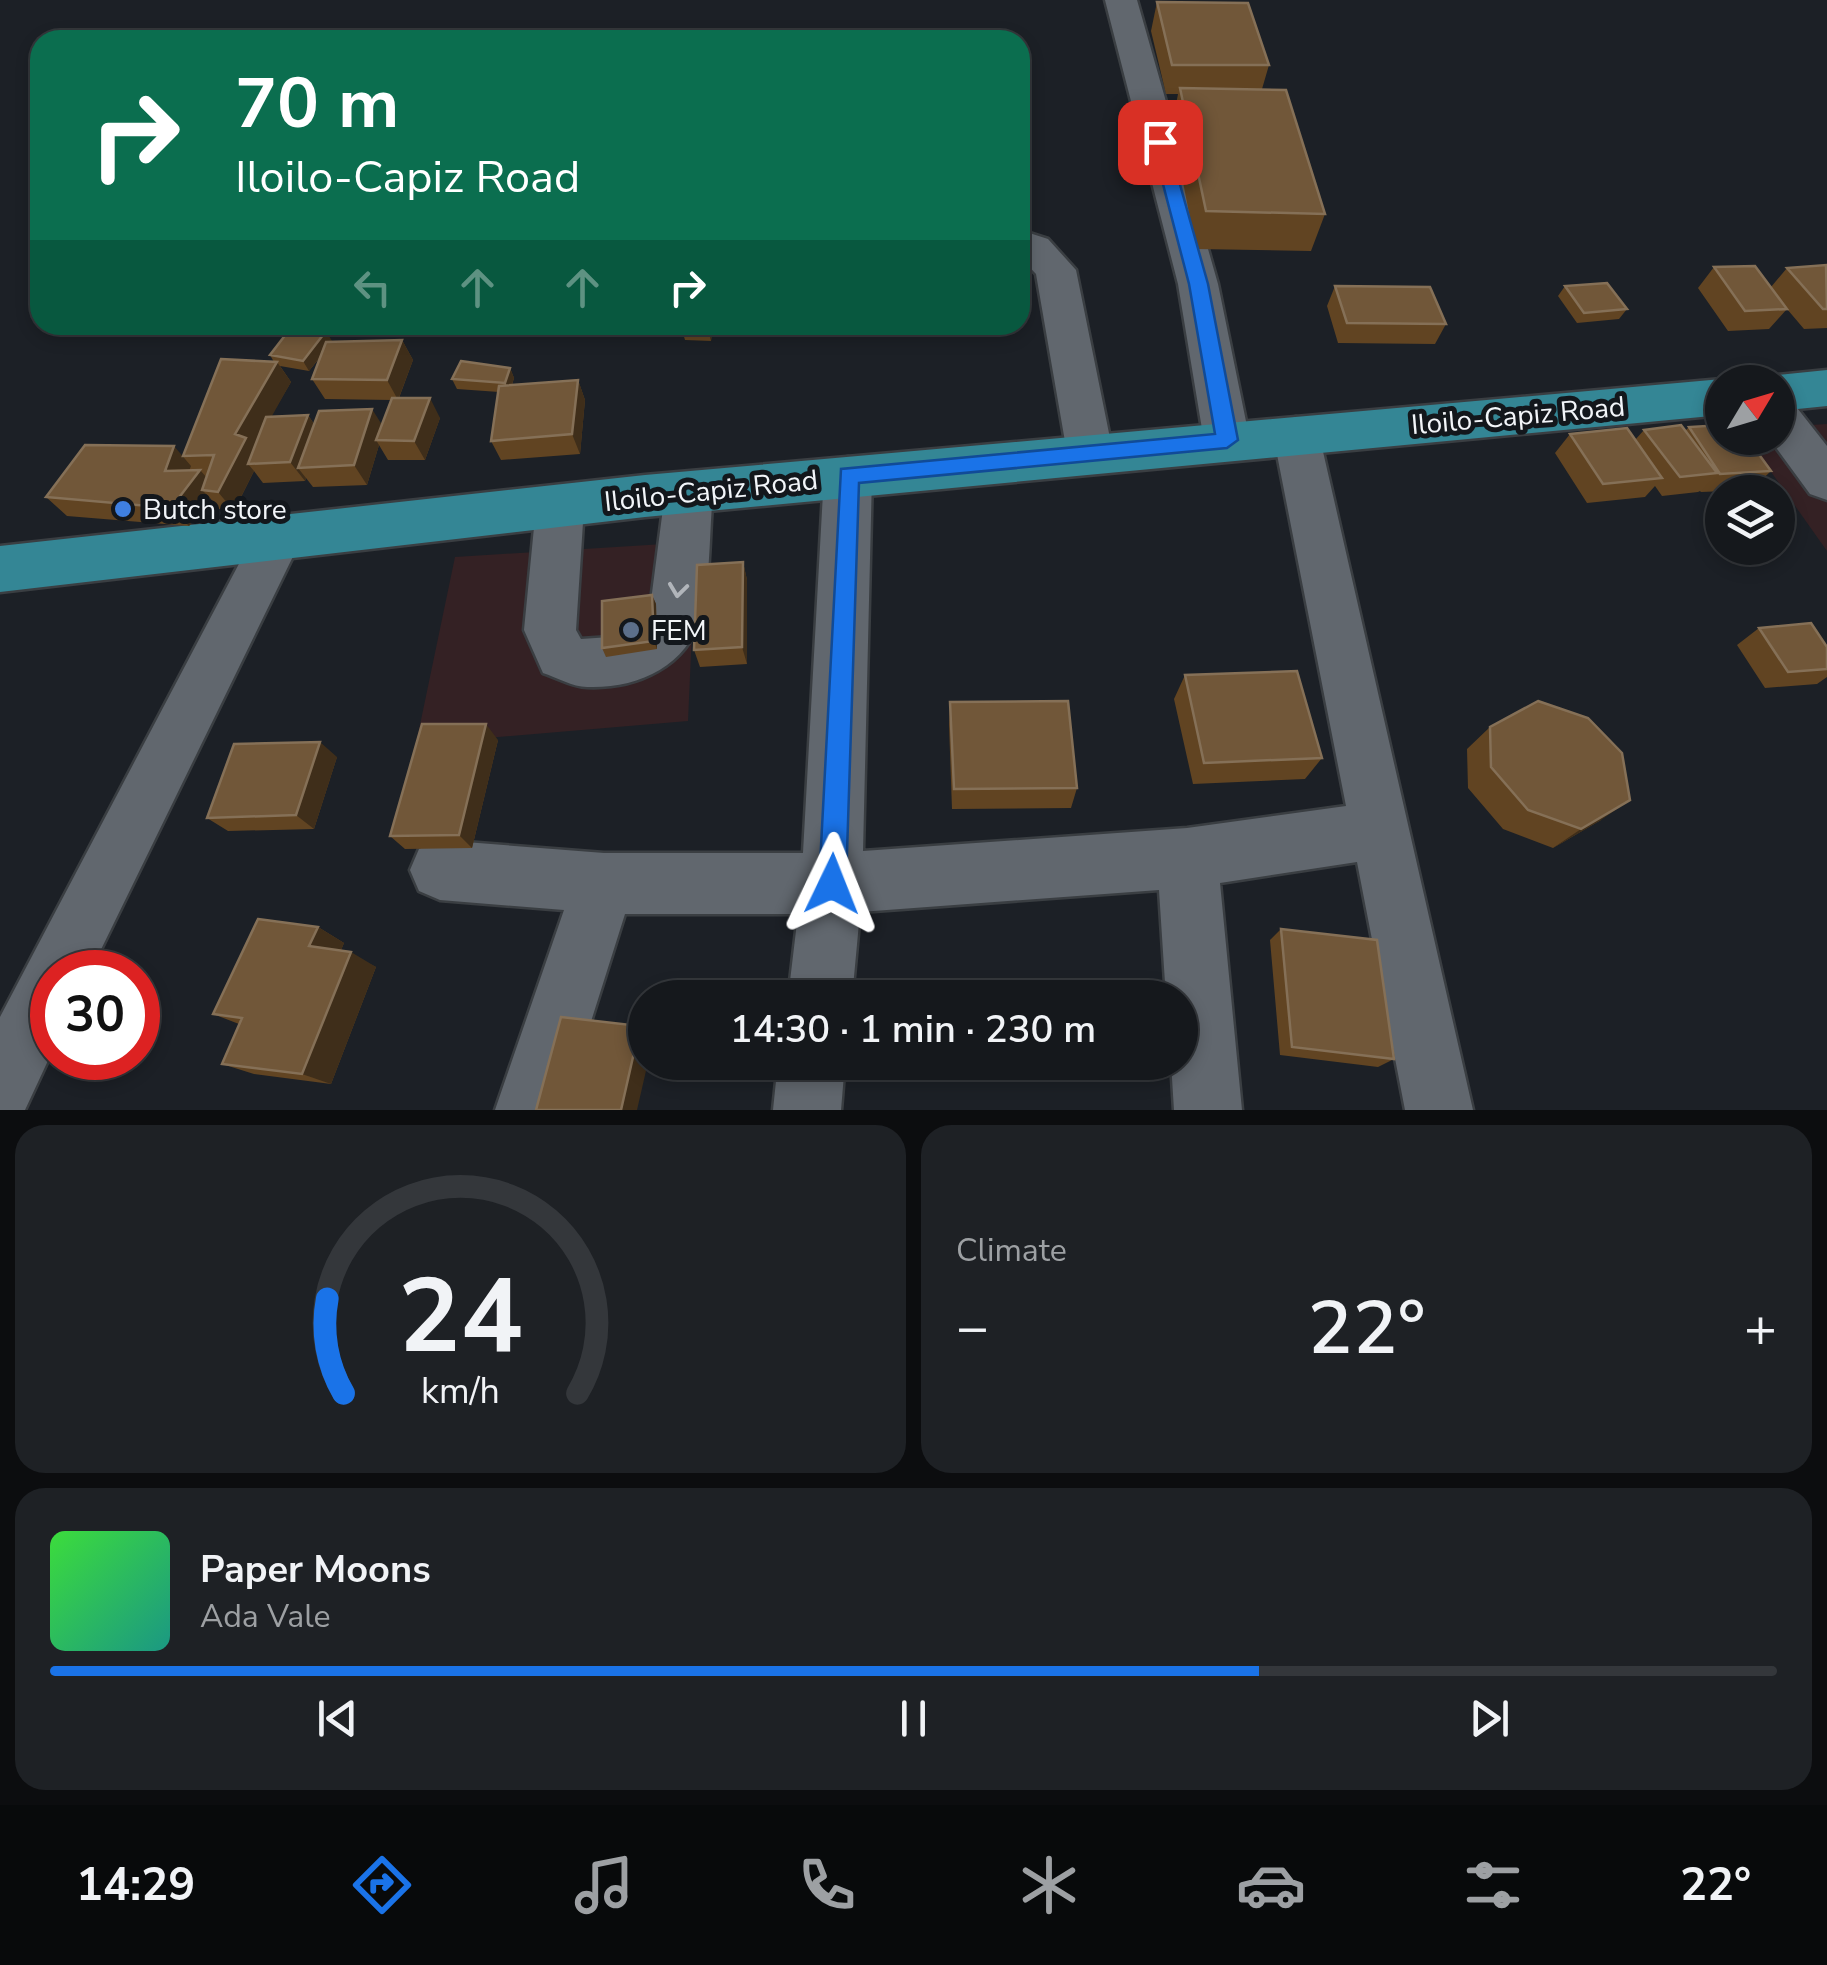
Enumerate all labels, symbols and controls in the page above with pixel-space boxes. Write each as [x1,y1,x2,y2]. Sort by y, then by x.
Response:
text: 70 m [235,56,399,152]
icon: right [70,70,200,200]
pin [1118,100,1203,185]
icon: arrive [1133,115,1188,170]
text: Iloilo-Capiz Road [235,147,580,208]
icon: left [345,260,400,315]
icon: ahead [450,260,505,315]
icon: ahead [555,260,610,315]
icon: right [660,260,715,315]
north arrow [1705,365,1795,455]
map controls [1705,365,1795,565]
street label: Iloilo-Capiz Road [1409,388,1627,444]
street label: Iloilo-Capiz Road [602,461,820,521]
button: layers [1705,475,1795,565]
place label: Butch store [143,491,287,529]
marker: Butch store [112,498,134,520]
one-way arrow [668,583,689,599]
place label: FEM [651,612,707,650]
marker: FEM [620,619,642,641]
position arrow [780,832,884,936]
speed limit sign: 30 [30,950,160,1080]
text: 14:30 · 1 min · 230 m [730,1004,1096,1055]
text: Climate [956,1229,1067,1272]
text: 24 [398,1246,523,1388]
text: 22° [1307,1277,1426,1379]
text: − [956,1290,989,1365]
text: + [1744,1290,1777,1365]
text: km/h [421,1367,500,1416]
text: Paper Moons [200,1544,431,1595]
text: Ada Vale [200,1595,331,1638]
icon: previous [310,1691,365,1746]
icon: pause [886,1691,941,1746]
icon: next [1462,1691,1517,1746]
icon: directions [347,1850,417,1920]
icon: music [569,1850,639,1920]
icon: phone [792,1850,862,1920]
icon: climate [1014,1850,1084,1920]
icon: car [1236,1850,1306,1920]
icon: filters [1458,1850,1528,1920]
text: 14:29 [76,1855,195,1916]
text: 22° [1680,1855,1751,1916]

